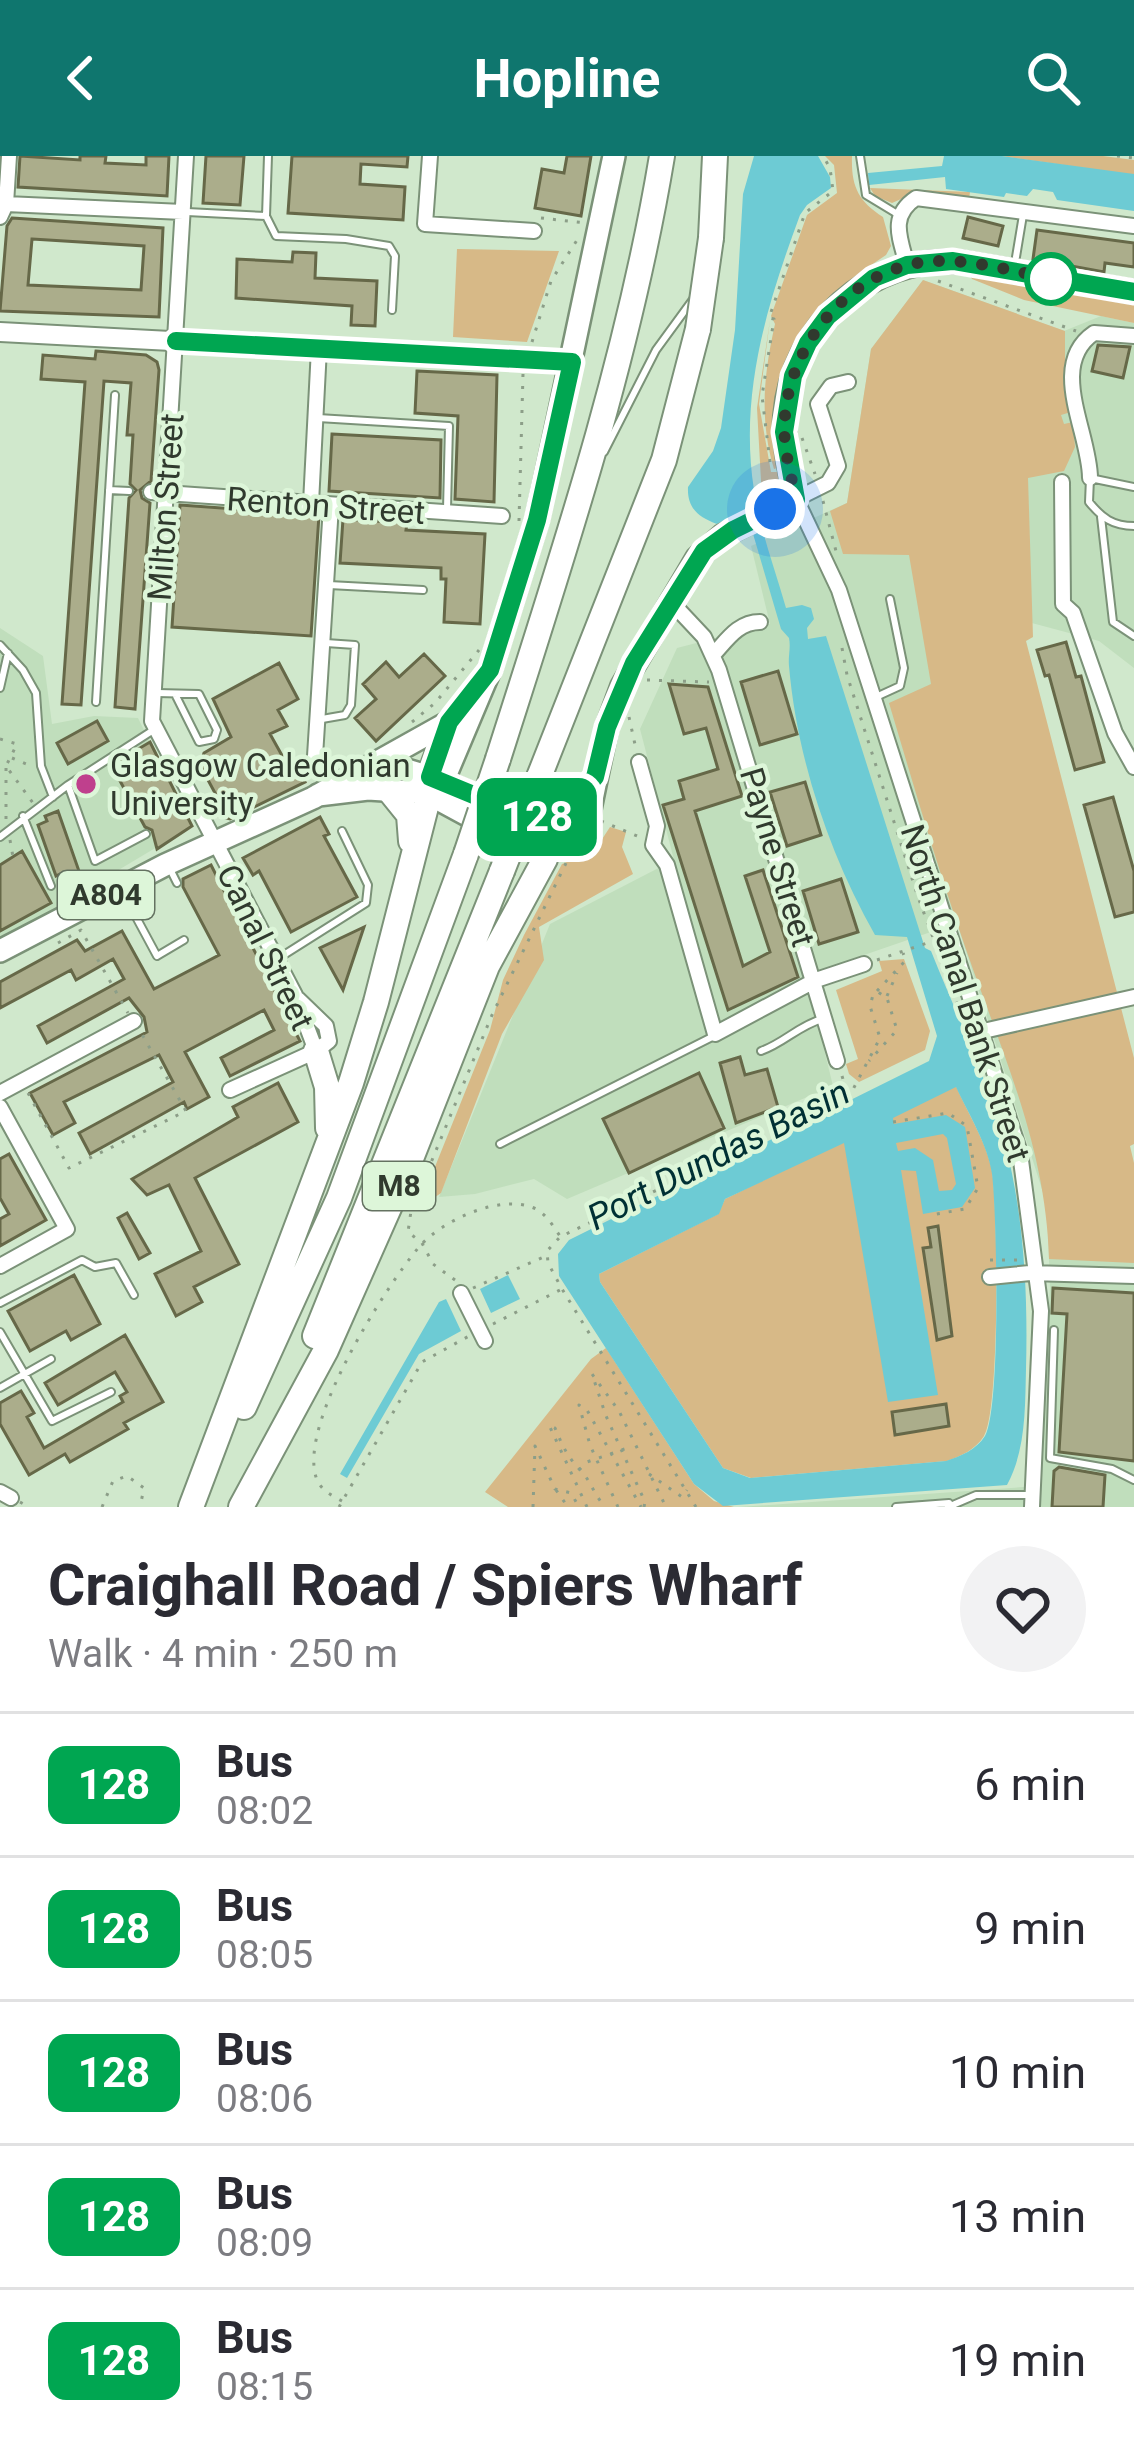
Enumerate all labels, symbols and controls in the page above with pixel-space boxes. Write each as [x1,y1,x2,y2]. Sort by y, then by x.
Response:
icon: back [48,45,114,111]
icon: search [1020,45,1086,111]
text: Hopline [474,47,661,110]
unlabelled marker [1026,254,1076,304]
street label: Milton Street [140,412,191,602]
street label: Renton Street [225,479,426,532]
your location [745,479,805,539]
place label: Glasgow Caledonian University [110,746,411,823]
street label: Payne Street [732,763,823,951]
marker: Glasgow Caledonian University [73,771,99,797]
line badge: 128 [468,778,606,856]
text: 128 [501,792,573,841]
street label: North Canal Bank Street [893,820,1038,1167]
street label: Canal Street [209,858,322,1036]
road number: A804 [58,871,154,919]
water label: Port Dundas Basin [581,1071,856,1239]
road number: M8 [363,1162,435,1210]
button: heart [960,1546,1086,1672]
text: Craighall Road / Spiers Wharf [48,1552,802,1619]
text: Walk · 4 min · 250 m [48,1631,398,1677]
text: Bus [216,1735,293,1788]
text: 6 min [974,1758,1086,1811]
text: 128 [78,1760,150,1809]
text: 08:02 [216,1788,313,1834]
text: Bus [216,1879,293,1932]
text: 9 min [974,1902,1086,1955]
text: 128 [78,1904,150,1953]
text: 08:05 [216,1932,313,1978]
text: Bus [216,2023,293,2076]
text: 10 min [949,2046,1086,2099]
text: 128 [78,2048,150,2097]
text: 08:06 [216,2076,313,2122]
text: Bus [216,2167,293,2220]
text: 13 min [949,2190,1086,2243]
text: 128 [78,2192,150,2241]
text: 08:09 [216,2220,313,2266]
text: Bus [216,2311,293,2364]
text: 19 min [949,2334,1086,2387]
text: 128 [78,2336,150,2385]
text: 08:15 [216,2364,313,2410]

